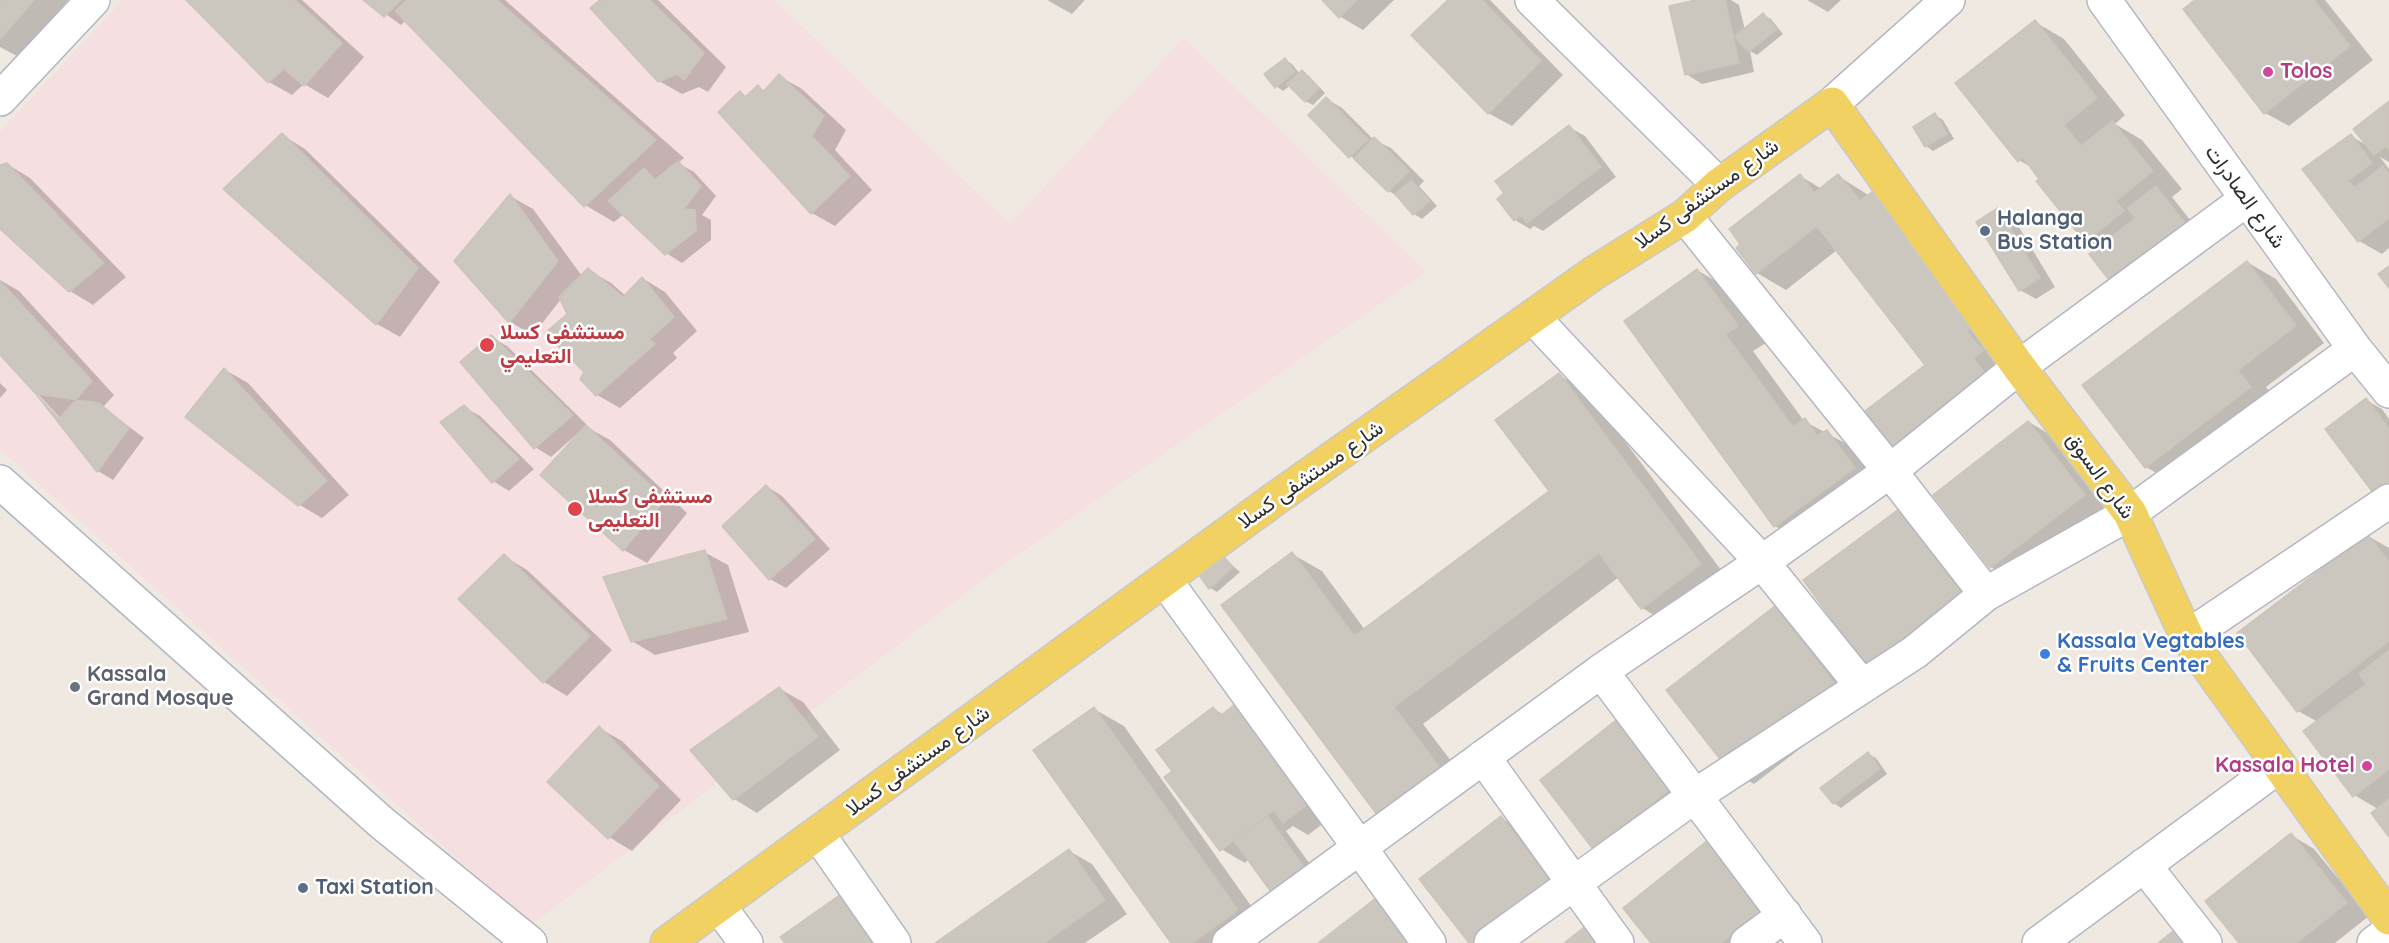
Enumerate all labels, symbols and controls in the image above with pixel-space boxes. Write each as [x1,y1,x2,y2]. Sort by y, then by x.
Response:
place label: Tolos [2280,59,2332,85]
marker: Tolos [2261,65,2275,79]
street label: شارع مستشفى كسلا [1630,133,1784,255]
street label: شارع الصادرات [2199,140,2291,254]
place label: Halanga Bus Station [1997,206,2113,256]
marker: Halanga Bus Station [1978,224,1992,238]
place label: مستشفى كسلا التعليمي [500,320,625,370]
marker: مستشفى كسلا التعليمي [478,336,496,354]
street label: شارع مستشفى كسلا [1233,415,1389,535]
street label: شارع السوق [2060,428,2140,524]
place label: مستشفى كسلا التعليمى [588,484,713,534]
marker: مستشفى كسلا التعليمى [566,500,584,518]
place label: Kassala Vegtables & Fruits Center [2057,629,2245,679]
marker: Kassala Vegtables & Fruits Center [2038,647,2052,661]
place label: Kassala Grand Mosque [87,662,234,712]
marker: Kassala Grand Mosque [68,680,82,694]
street label: شارع مستشفى كسلا [841,700,995,822]
place label: Kassala Hotel [2215,753,2355,779]
marker: Kassala Hotel [2360,759,2374,773]
place label: Taxi Station [315,875,434,901]
marker: Taxi Station [296,881,310,895]

